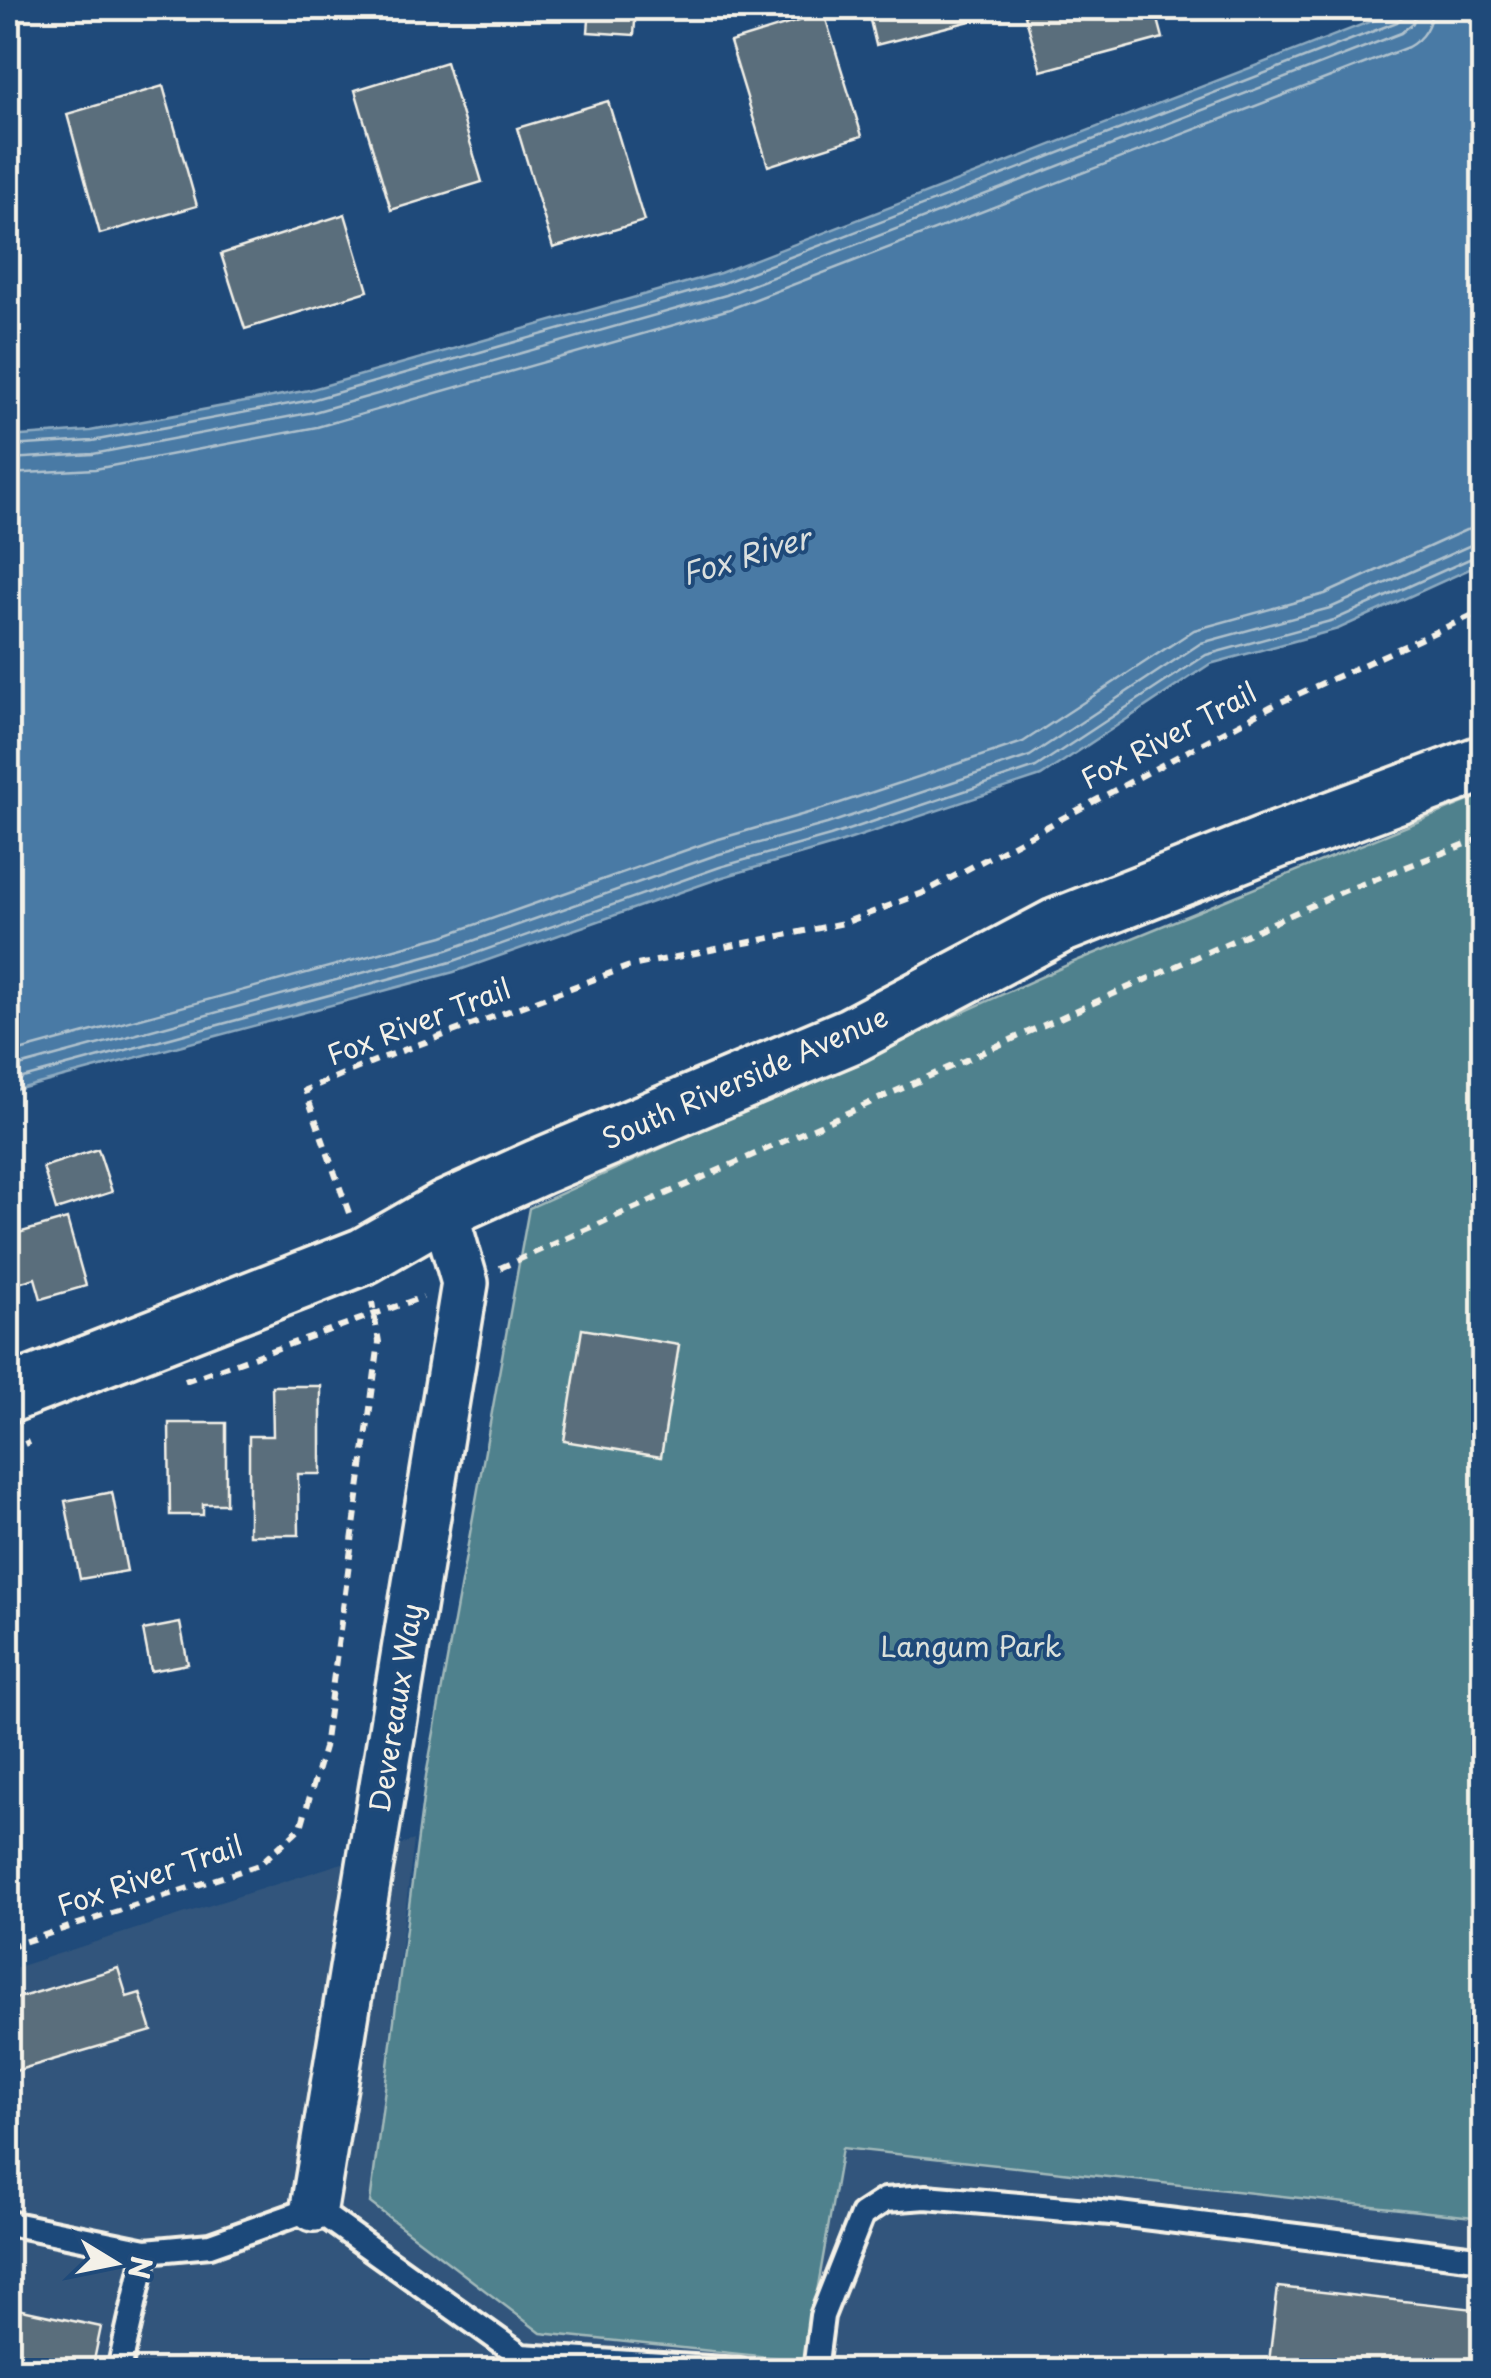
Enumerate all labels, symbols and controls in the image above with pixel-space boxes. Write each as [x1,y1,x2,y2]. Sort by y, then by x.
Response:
water label: Fox River [675,512,819,596]
street label: Fox River Trail [1072,670,1264,799]
street label: Fox River Trail [320,966,517,1075]
street label: South Riverside Avenue [594,994,894,1159]
street label: Devereaux Way [357,1600,432,1816]
park label: Langum Park [880,1624,1062,1667]
street label: Fox River Trail [51,1823,248,1927]
north arrow [65,2213,165,2313]
text: N [118,2253,164,2282]

